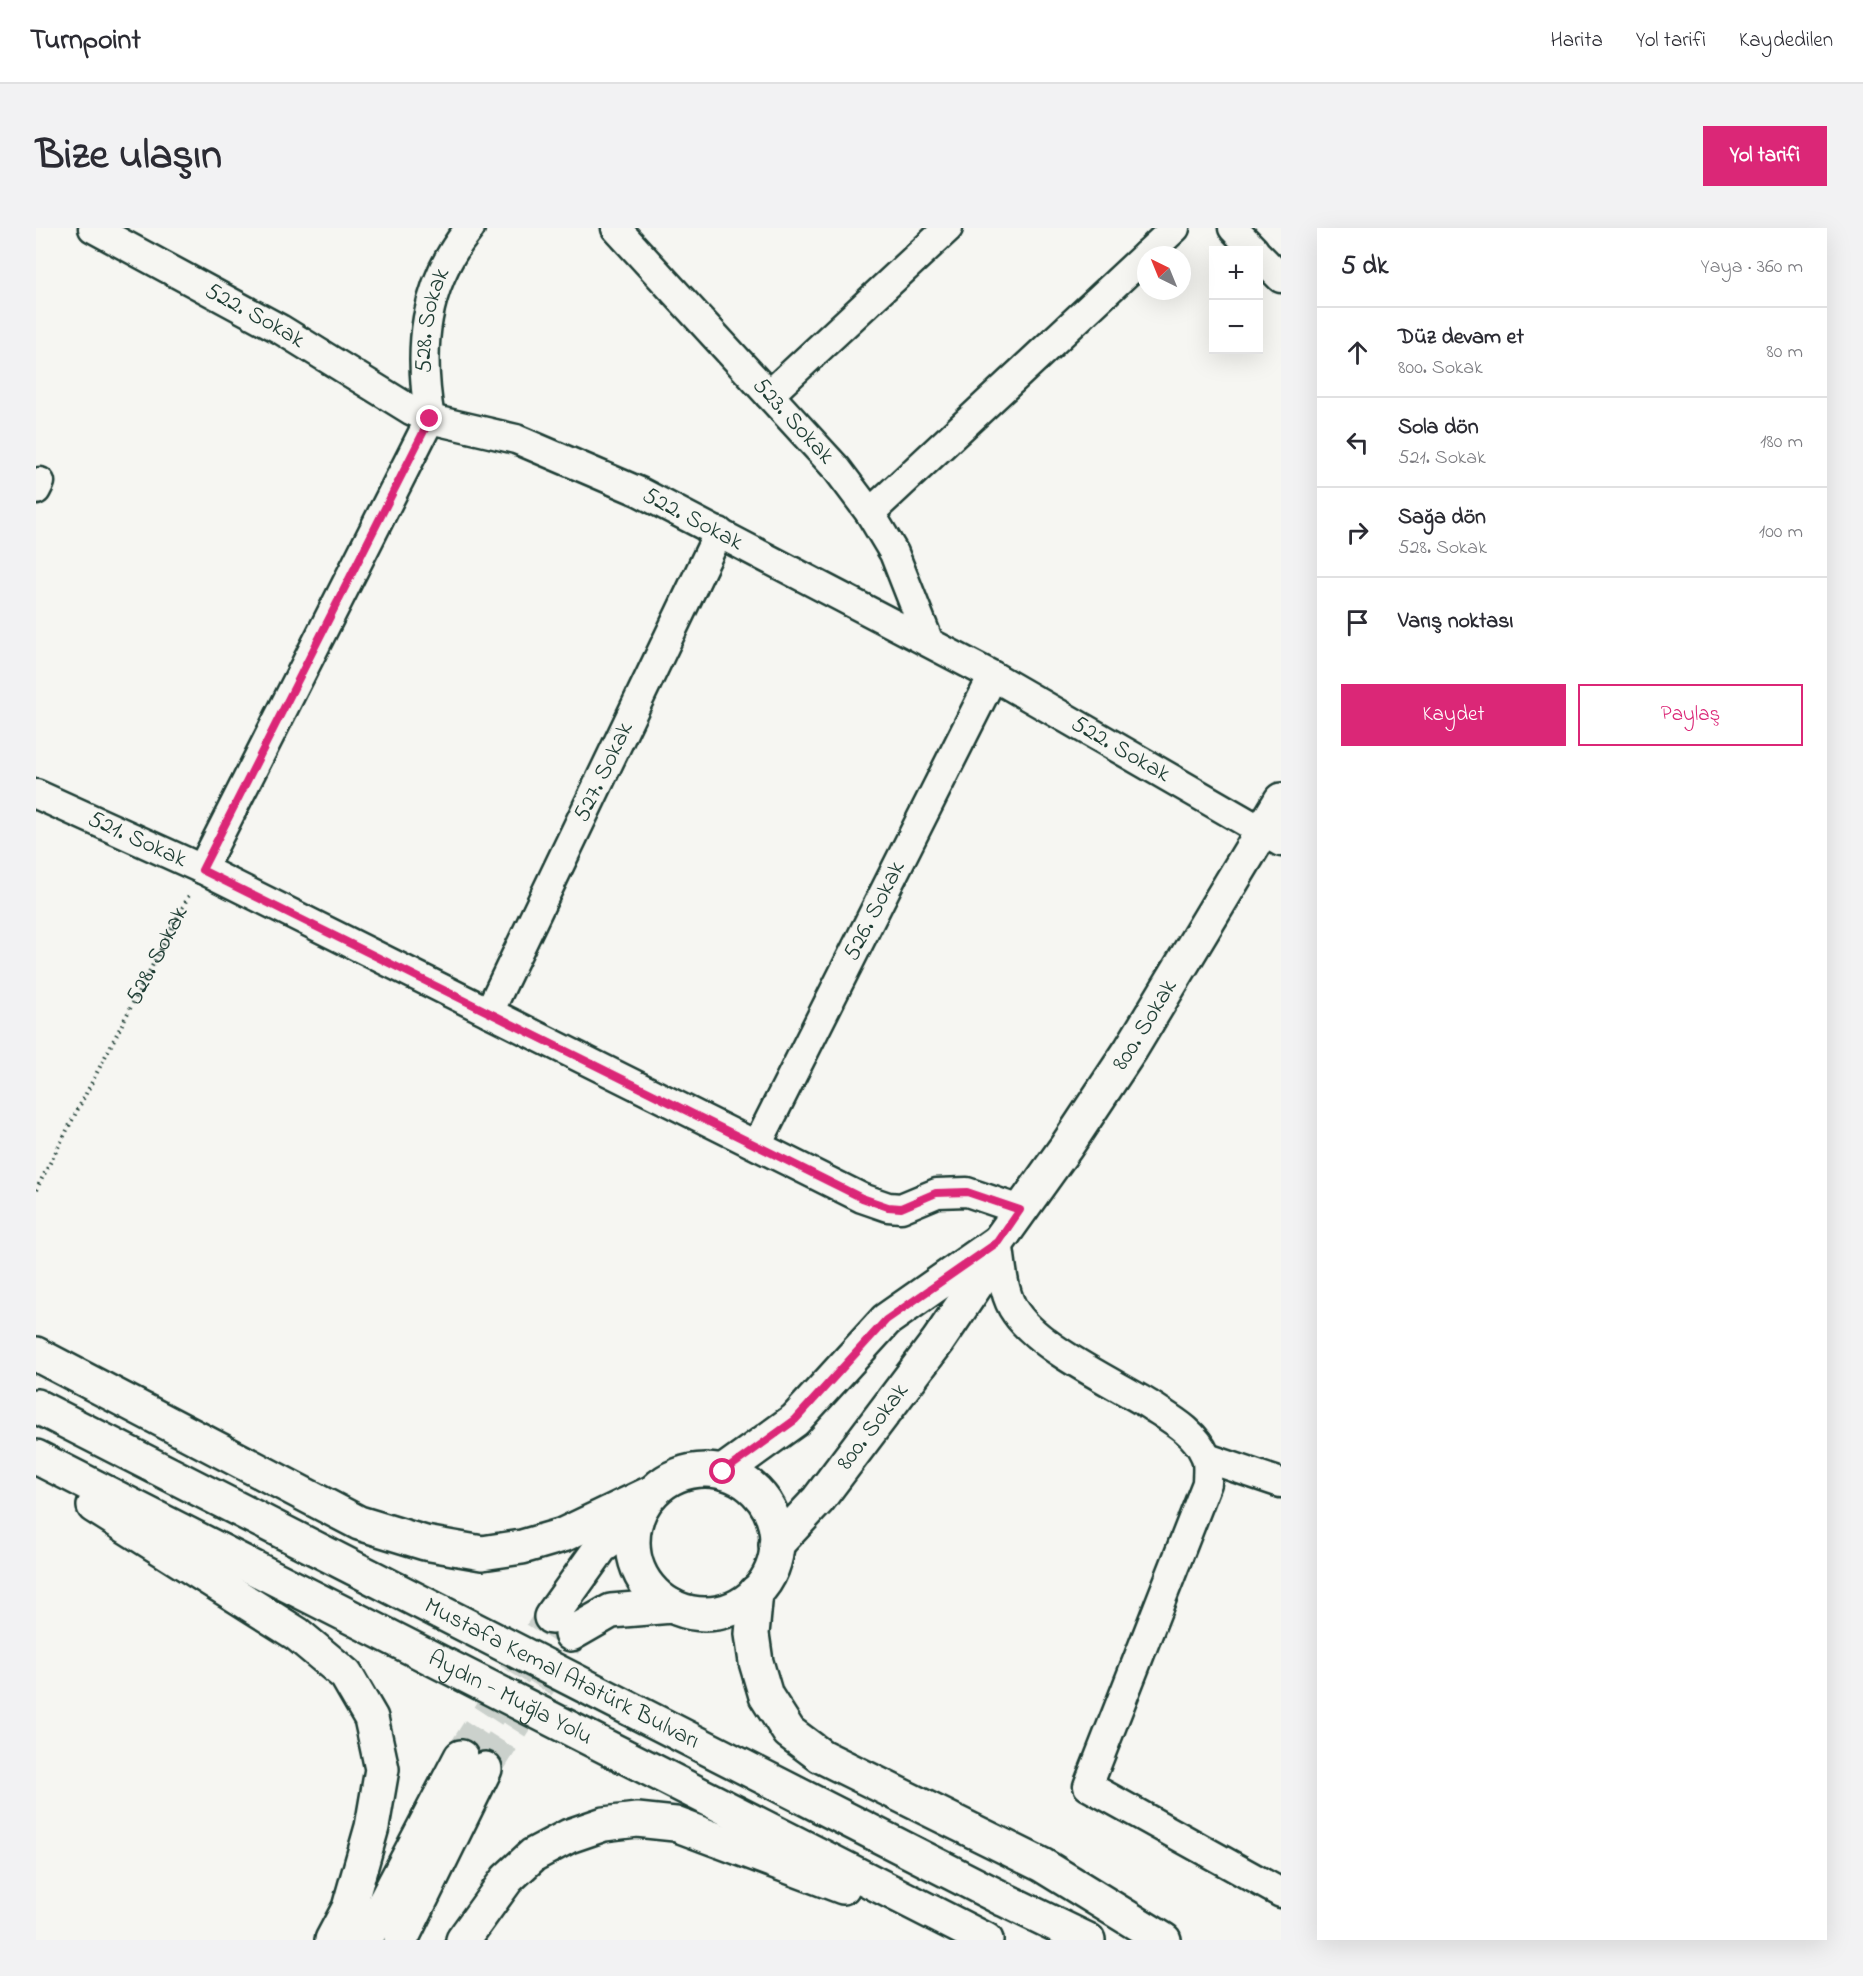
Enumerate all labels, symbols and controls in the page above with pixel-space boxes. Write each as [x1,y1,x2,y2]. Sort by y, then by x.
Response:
text: Turnpoint [30,21,141,62]
text: Harita [1551,26,1603,56]
text: Yol tarifi [1636,26,1706,56]
text: Kaydedilen [1739,26,1833,56]
text: Bize ulaşın [36,126,222,187]
button: Yol tarifi [1703,126,1827,186]
north arrow [1137,246,1191,300]
map controls [1209,246,1263,354]
button: + [1209,246,1263,300]
text: 5 dk [1341,248,1388,286]
text: Yaya · 360 m [1701,253,1803,282]
street label: 528. Sokak [407,262,460,374]
street label: 522. Sokak [198,274,312,358]
button: − [1209,300,1263,354]
text: Düz devam et [1398,322,1524,354]
icon: ahead [1341,336,1374,369]
text: 80 m [1766,338,1803,367]
text: 800. Sokak [1398,354,1483,383]
street label: 523. Sokak [744,370,843,473]
route end [416,405,442,431]
text: Sola dön [1398,412,1479,444]
icon: left [1341,426,1374,459]
text: 180 m [1760,428,1803,457]
text: 521. Sokak [1398,444,1486,473]
street label: 522. Sokak [636,479,750,560]
text: Sağa dön [1398,502,1486,534]
icon: right [1341,516,1374,549]
text: 100 m [1759,518,1803,547]
text: 528. Sokak [1398,534,1487,563]
icon: arrive [1341,606,1374,639]
text: Varış noktası [1398,606,1513,638]
button: Kaydet [1341,684,1566,746]
button: Paylaş [1578,684,1803,746]
street label: 522. Sokak [1064,707,1177,792]
street label: 527. Sokak [565,716,643,828]
street label: 521. Sokak [82,802,193,878]
street label: 526. Sokak [835,854,915,967]
street label: 528. Sokak [117,900,198,1011]
street label: 800. Sokak [1104,972,1187,1078]
street label: 800. Sokak [828,1375,918,1478]
route start [709,1458,735,1484]
street label: Mustafa Kemal Atatürk Bulvarı [418,1589,705,1759]
street label: Aydın - Muğla Yolu [422,1642,599,1755]

